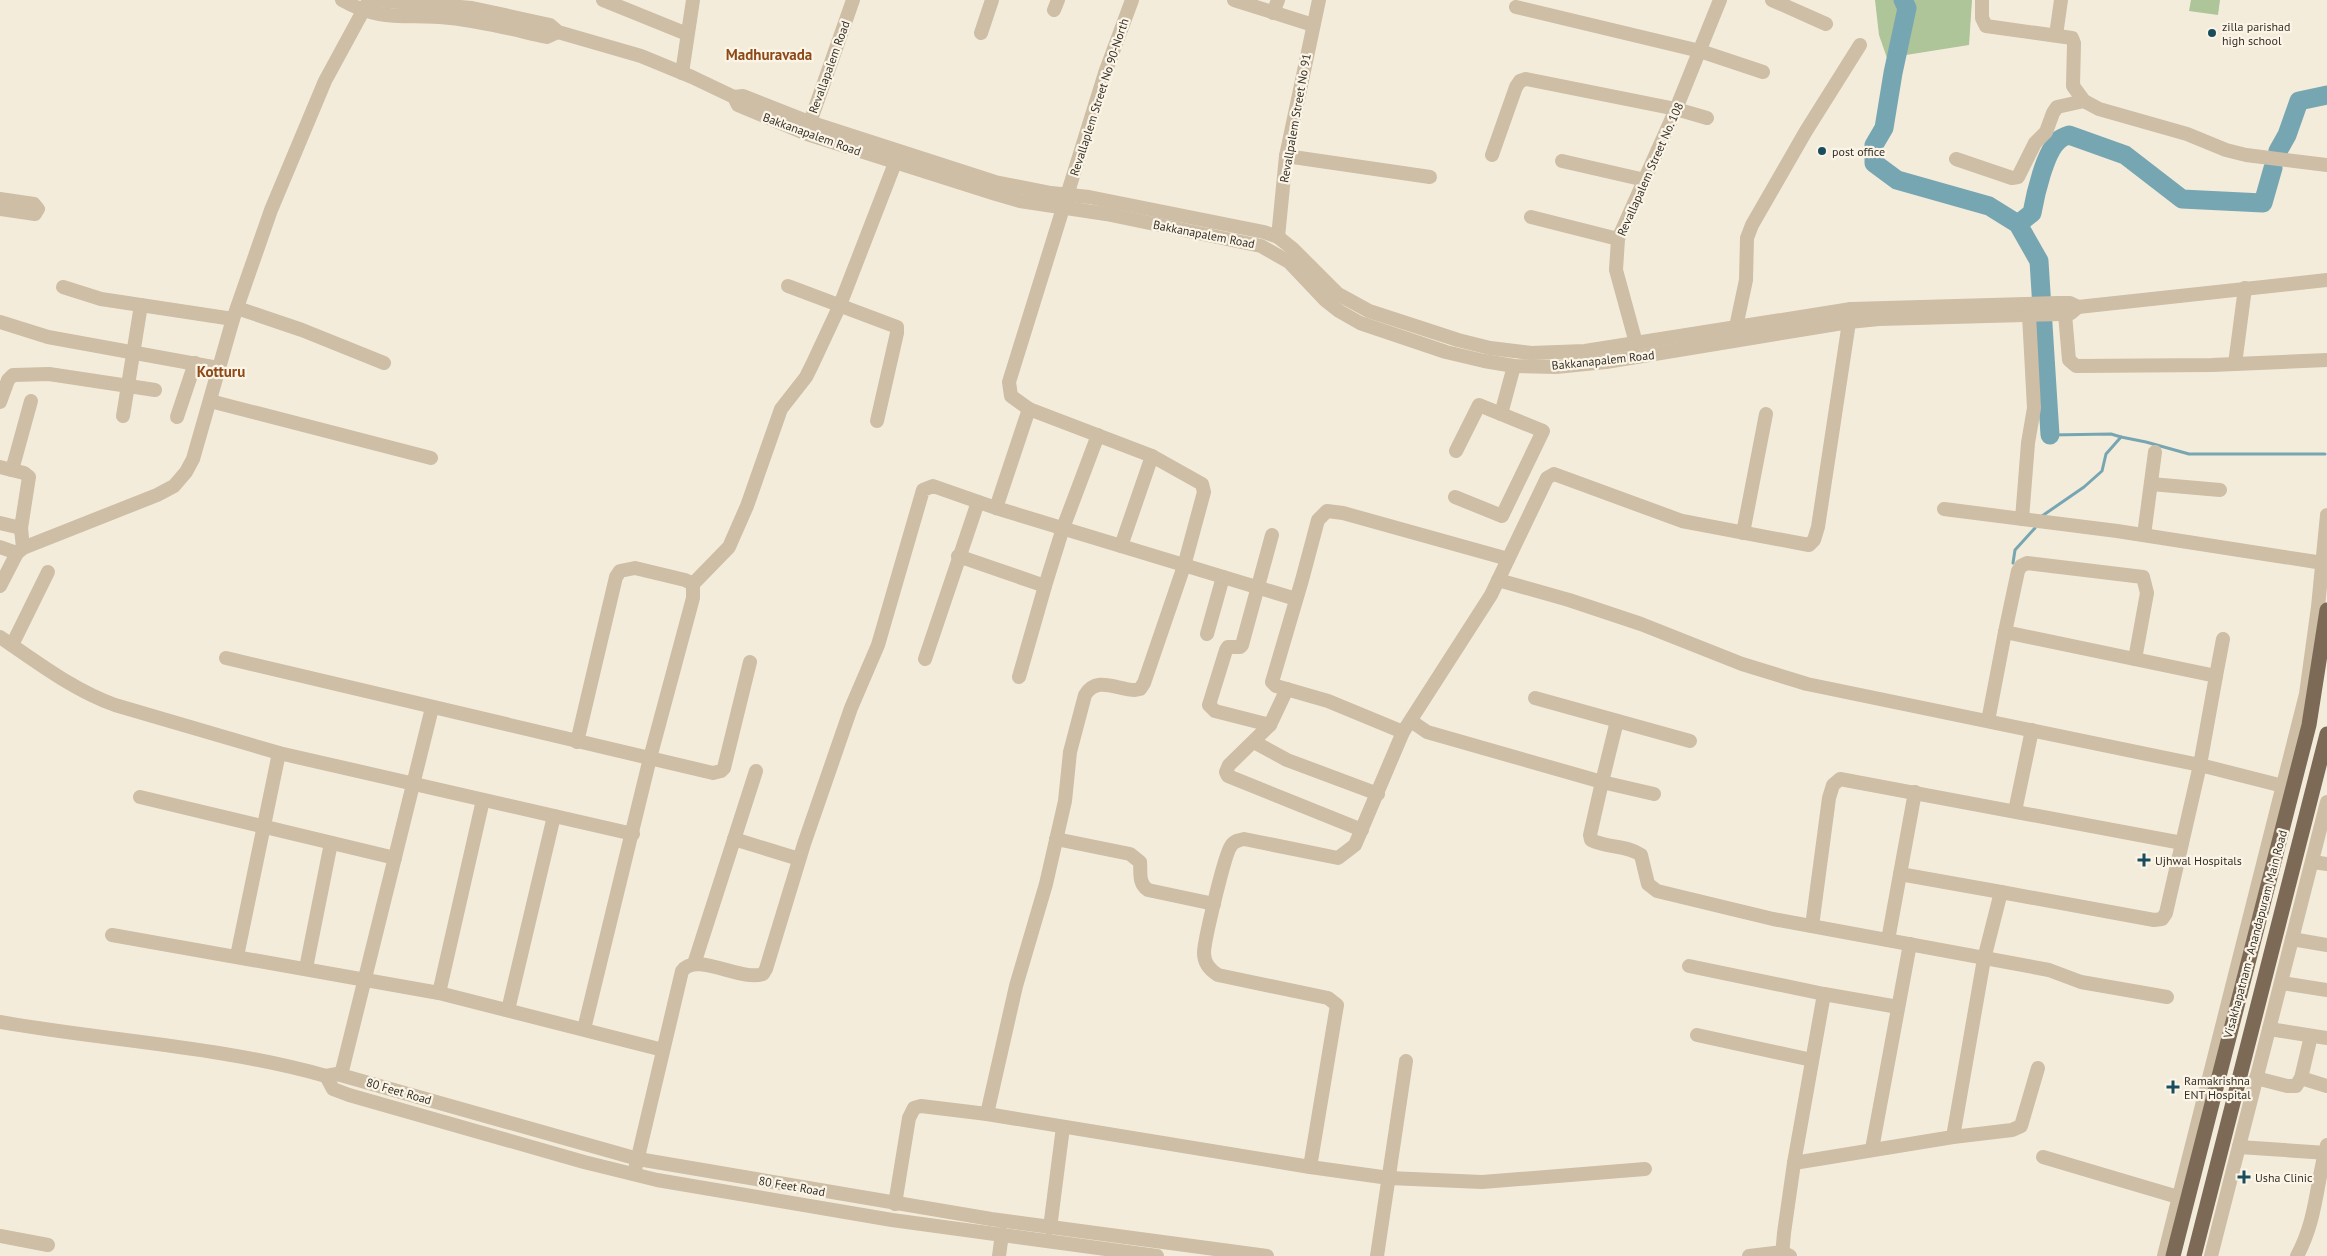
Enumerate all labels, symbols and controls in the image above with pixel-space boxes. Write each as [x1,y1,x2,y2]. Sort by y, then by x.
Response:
street label: Revallaplem Street No 90-North [1066,16,1132,178]
street label: Revallapalem Road [805,19,853,115]
place label: zilla parishad high school [2222,19,2291,48]
marker: zilla parishad high school [2206,27,2218,39]
district label: Madhuravada [726,45,812,64]
street label: Revallpalem Street No 91 [1276,52,1314,184]
street label: Revallapalem Street No. 108 [1614,100,1686,238]
street label: Bakkanapalem Road [761,109,863,159]
place label: post office [1832,144,1885,159]
marker: post office [1816,145,1828,157]
street label: Bakkanapalem Road [1152,217,1256,251]
street label: Bakkanapalem Road [1551,347,1655,373]
district label: Kotturu [197,362,245,381]
street label: Visakhapatnam - Anandapuram Main Road [2220,828,2290,1041]
marker: Ujhwal Hospitals [2137,853,2151,867]
place label: Ujhwal Hospitals [2155,853,2242,868]
place label: Ramakrishna ENT Hospital [2184,1073,2251,1102]
street label: 80 Feet Road [365,1075,433,1107]
marker: Ramakrishna ENT Hospital [2166,1080,2180,1094]
marker: Usha Clinic [2237,1170,2251,1184]
place label: Usha Clinic [2255,1170,2313,1185]
street label: 80 Feet Road [758,1173,826,1199]

